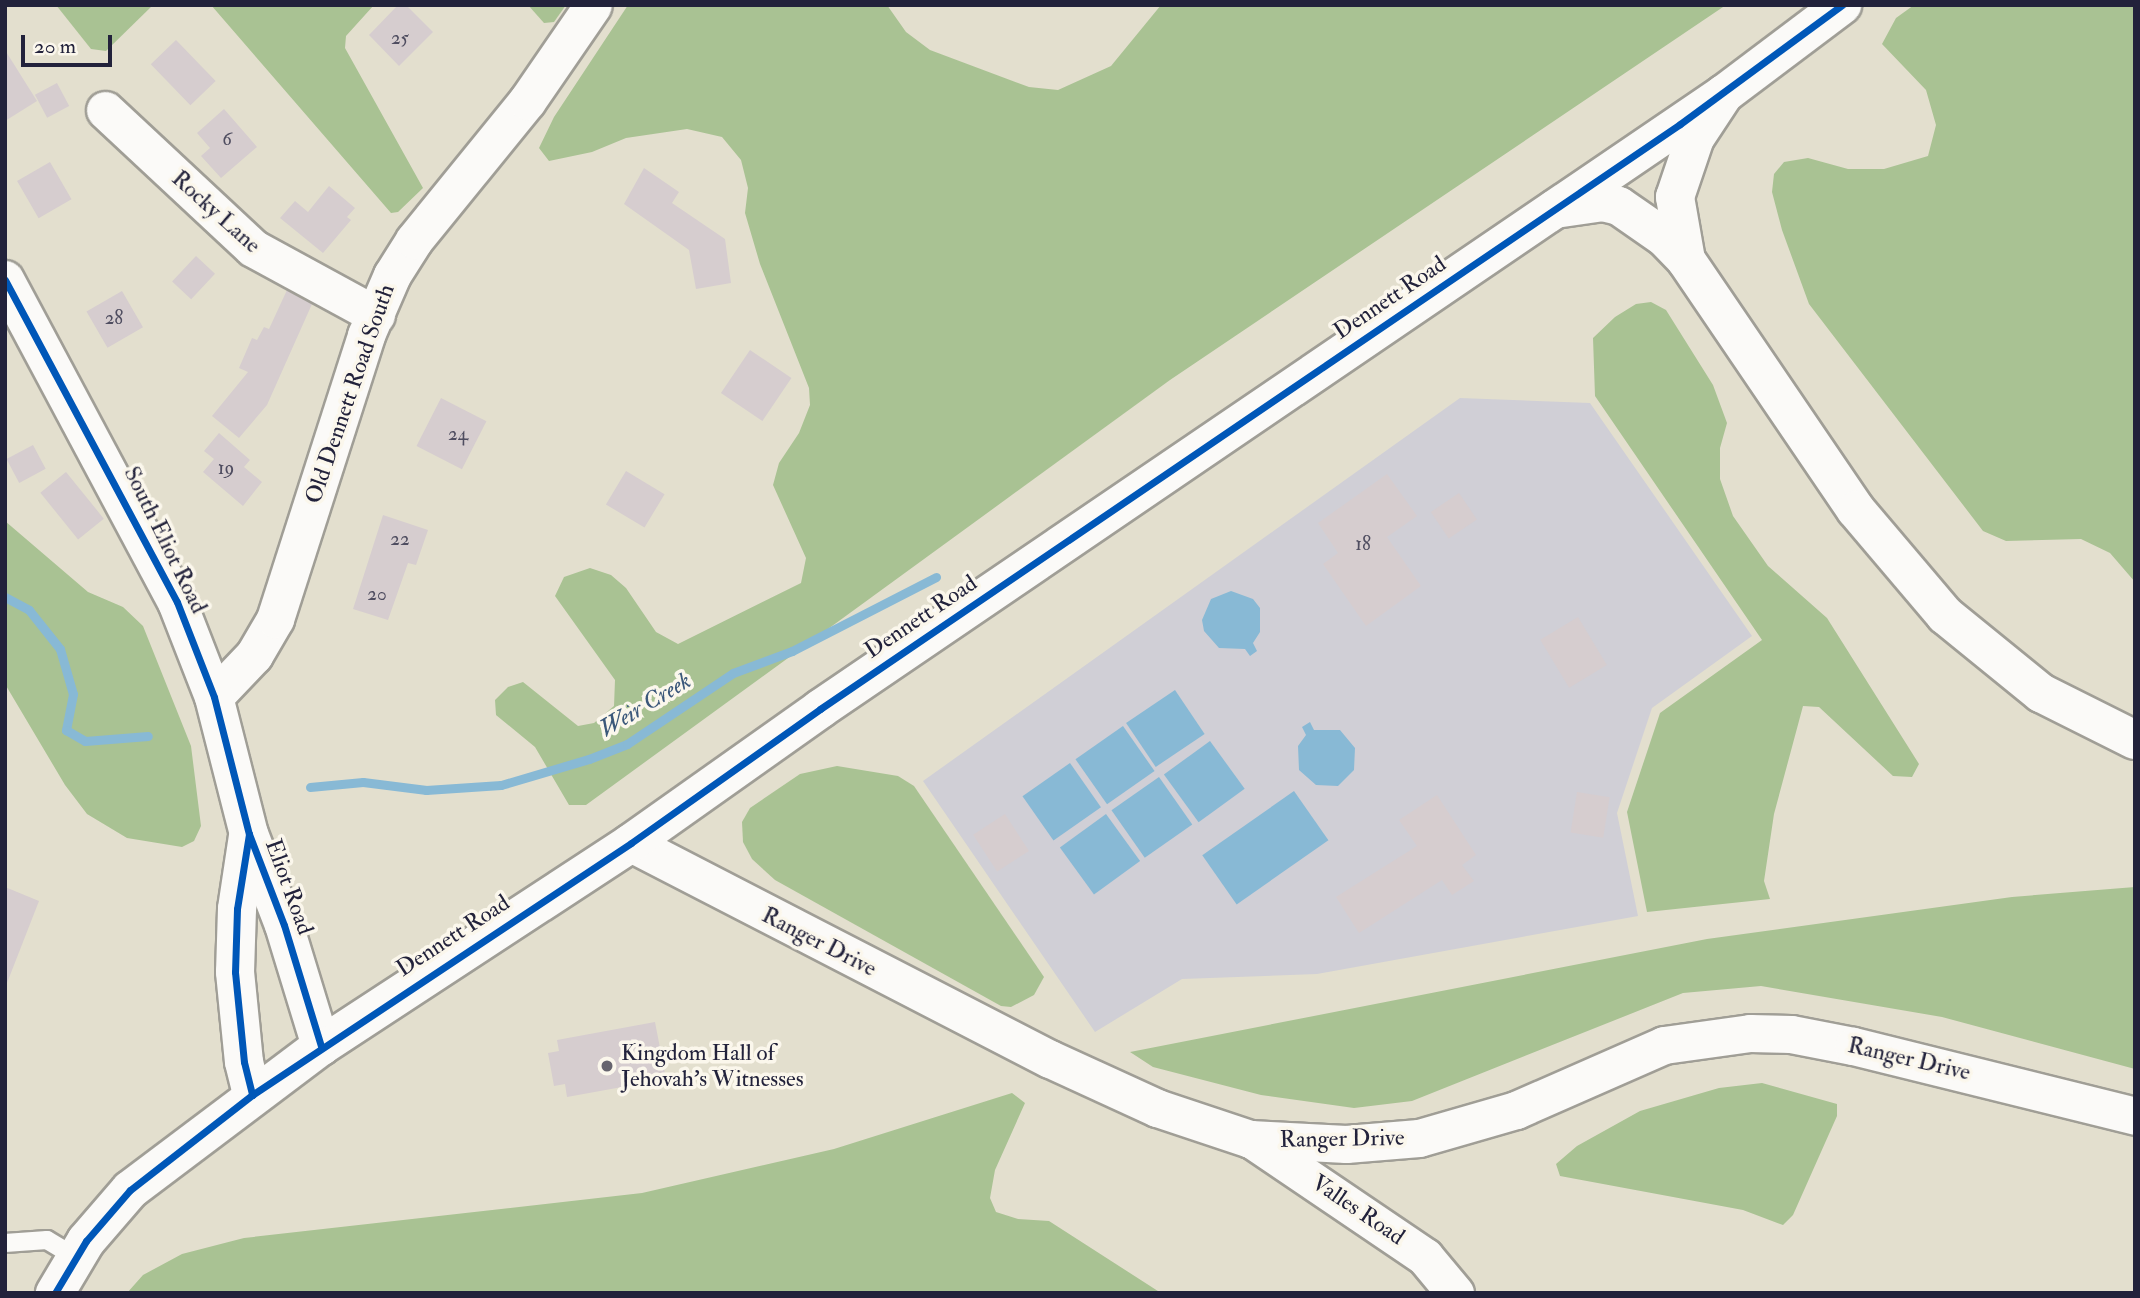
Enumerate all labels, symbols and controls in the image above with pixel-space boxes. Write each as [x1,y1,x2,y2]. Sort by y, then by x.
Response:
scale bar [24,21,116,65]
house number: 25 [391,28,409,50]
text: 20 m [34,33,76,60]
house number: 6 [222,129,232,151]
street label: Rocky Lane [166,165,266,259]
street label: Dennett Road [1329,250,1451,346]
street label: Old Dennett Road South [299,281,401,507]
house number: 28 [105,308,123,330]
house number: 24 [448,424,468,446]
house number: 19 [218,458,234,480]
street label: South Eliot Road [118,462,212,618]
house number: 22 [390,529,410,551]
house number: 18 [1355,534,1371,556]
street label: Dennett Road [860,569,982,665]
house number: 20 [367,584,387,606]
water label: Weir Creek [594,666,696,744]
street label: Eliot Road [259,835,319,939]
street label: Dennett Road [391,889,515,983]
street label: Ranger Drive [757,901,881,983]
street label: Ranger Drive [1845,1032,1973,1086]
place label: Kingdom Hall of Jehovah’s Witnesses [621,1039,804,1093]
marker: Kingdom Hall of Jehovah’s Witnesses [599,1058,615,1074]
street label: Ranger Drive [1279,1124,1405,1154]
street label: Valles Road [1306,1169,1410,1251]

